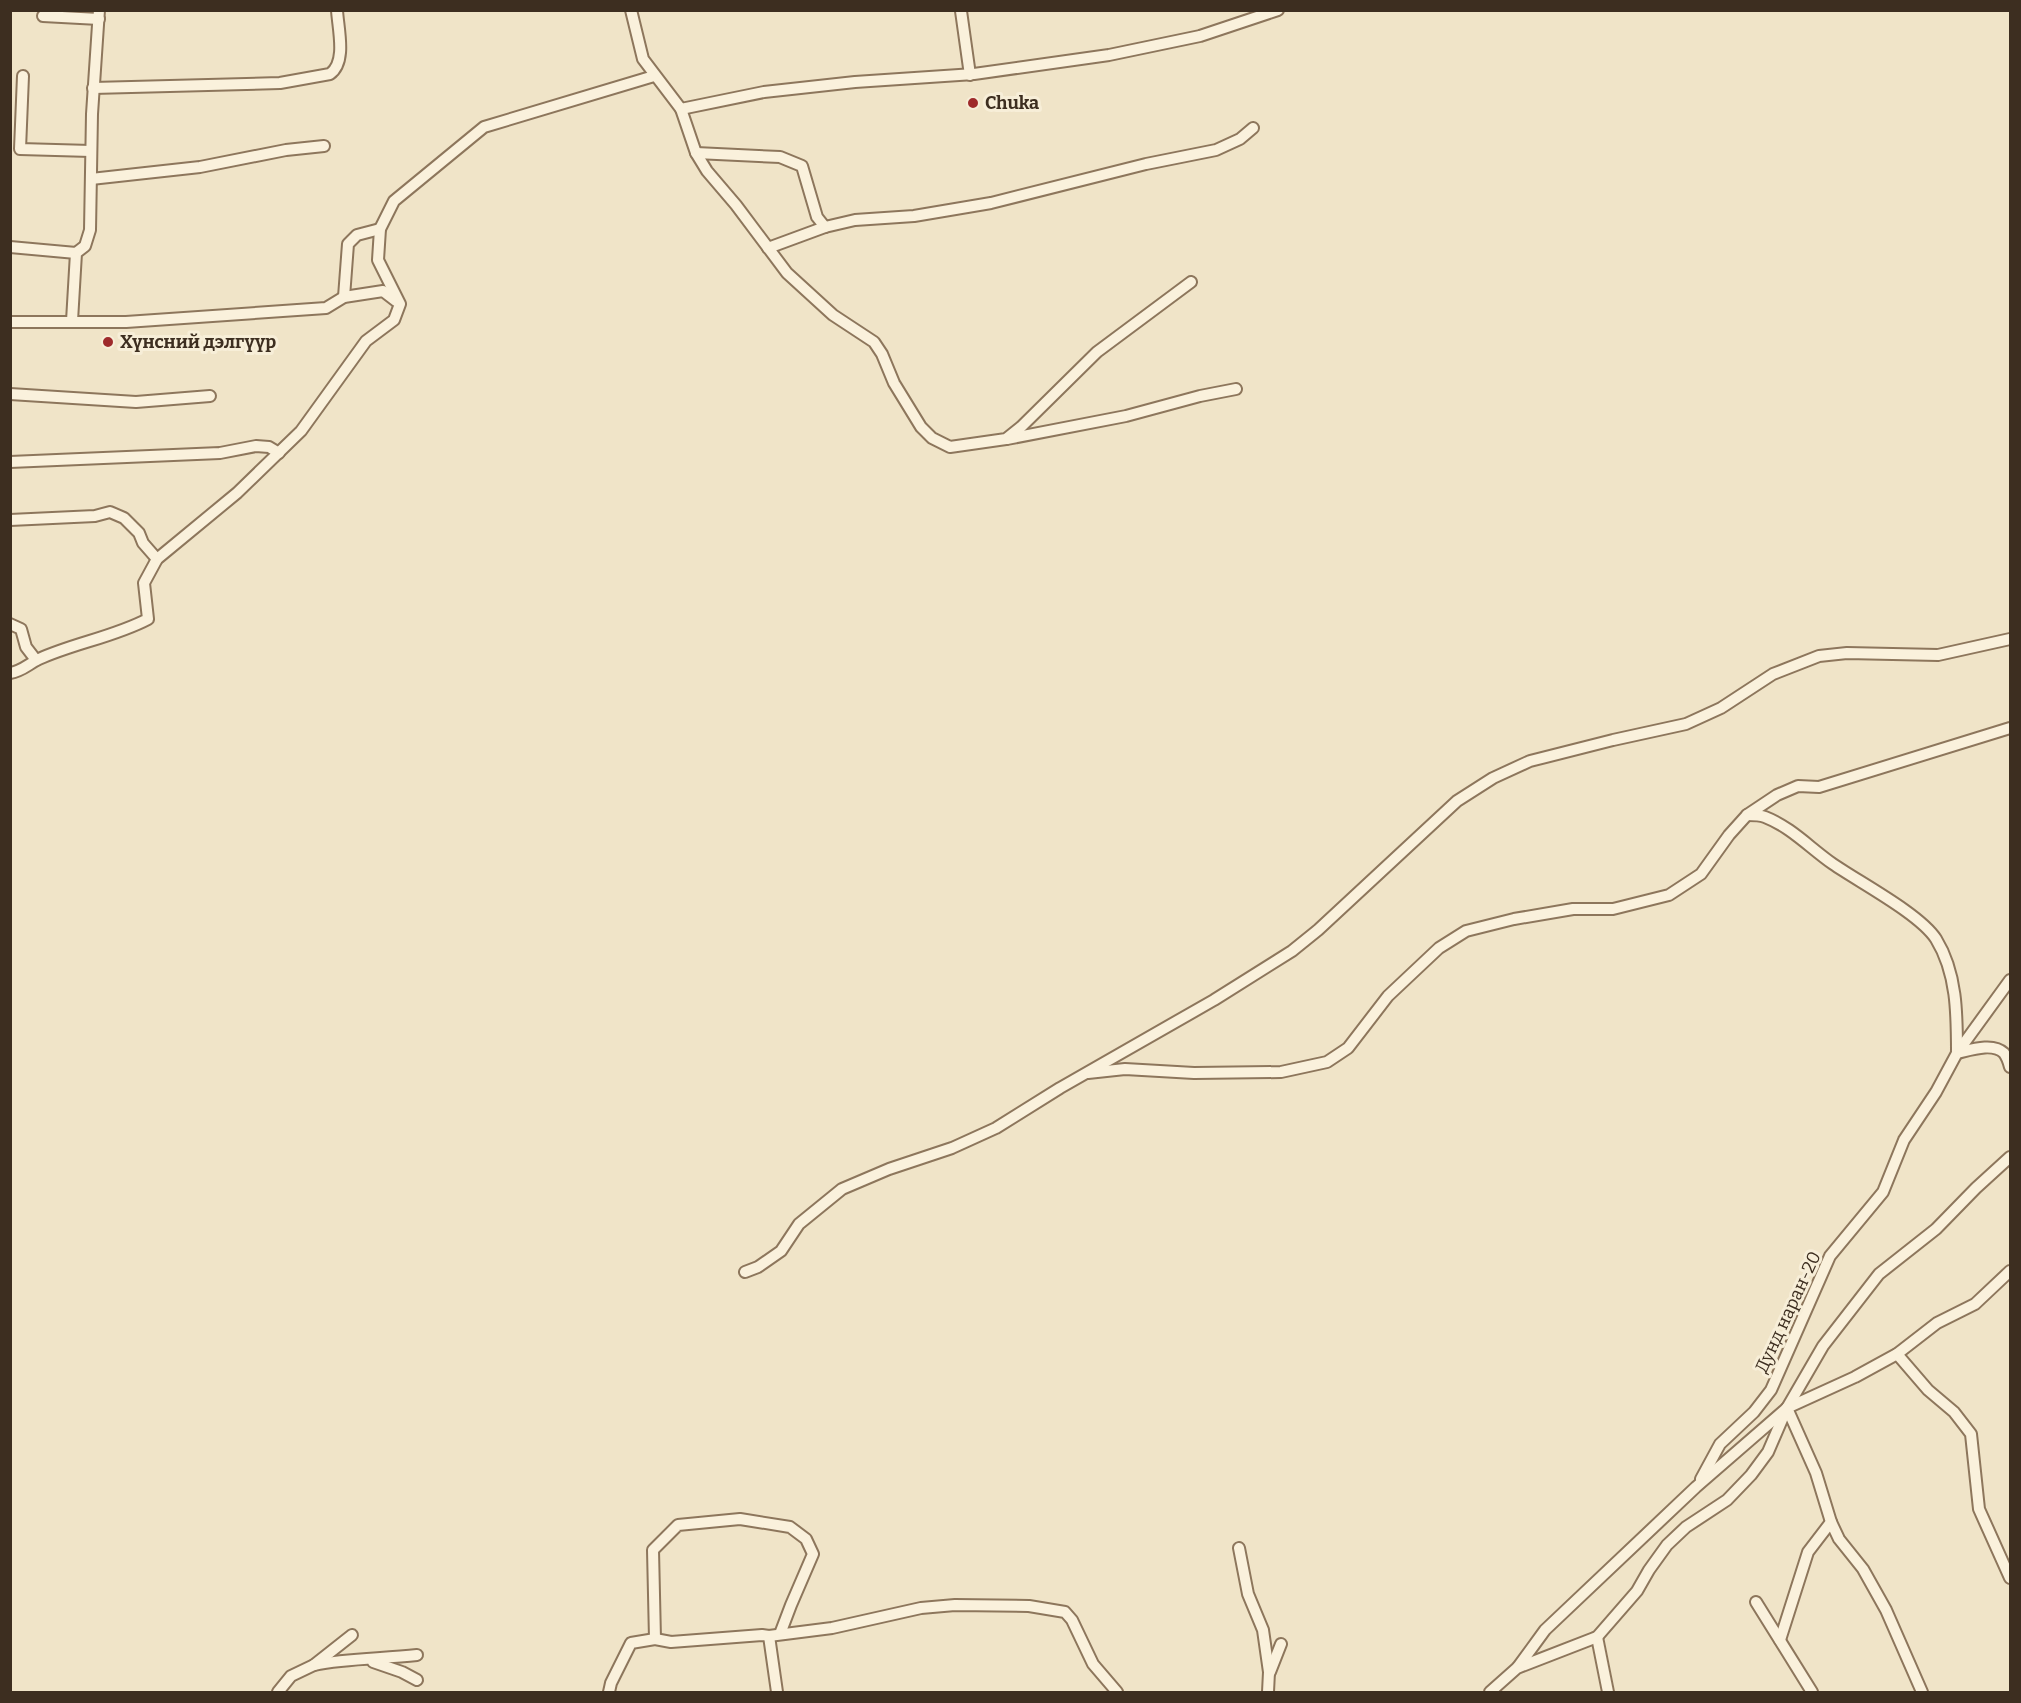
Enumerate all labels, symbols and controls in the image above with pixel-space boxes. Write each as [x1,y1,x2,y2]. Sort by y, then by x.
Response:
place label: Chuka [985,92,1039,114]
marker: Chuka [966,96,980,110]
place label: Хүнсний дэлгүүр [120,331,276,353]
marker: Хүнсний дэлгүүр [101,335,115,349]
street label: Дунд наран-20 [1750,1248,1826,1376]

